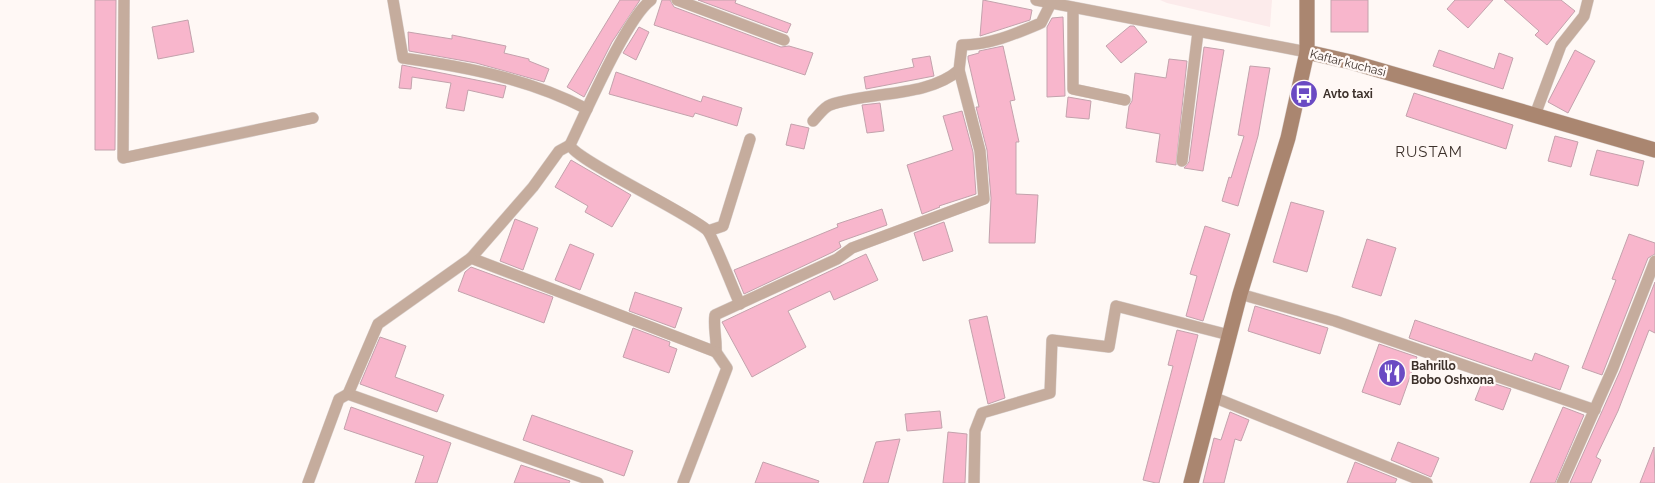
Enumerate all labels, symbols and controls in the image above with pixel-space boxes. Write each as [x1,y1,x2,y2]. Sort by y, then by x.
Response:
street label: Kaftar kuchasi [1309,47,1387,79]
bus stop icon: Avto taxi [1289,79,1319,109]
place label: Avto taxi [1323,87,1373,101]
district label: RUSTAM [1395,143,1463,161]
restaurant icon: Bahrillo Bobo Oshxona [1377,358,1407,388]
place label: Bahrillo Bobo Oshxona [1411,359,1494,387]

